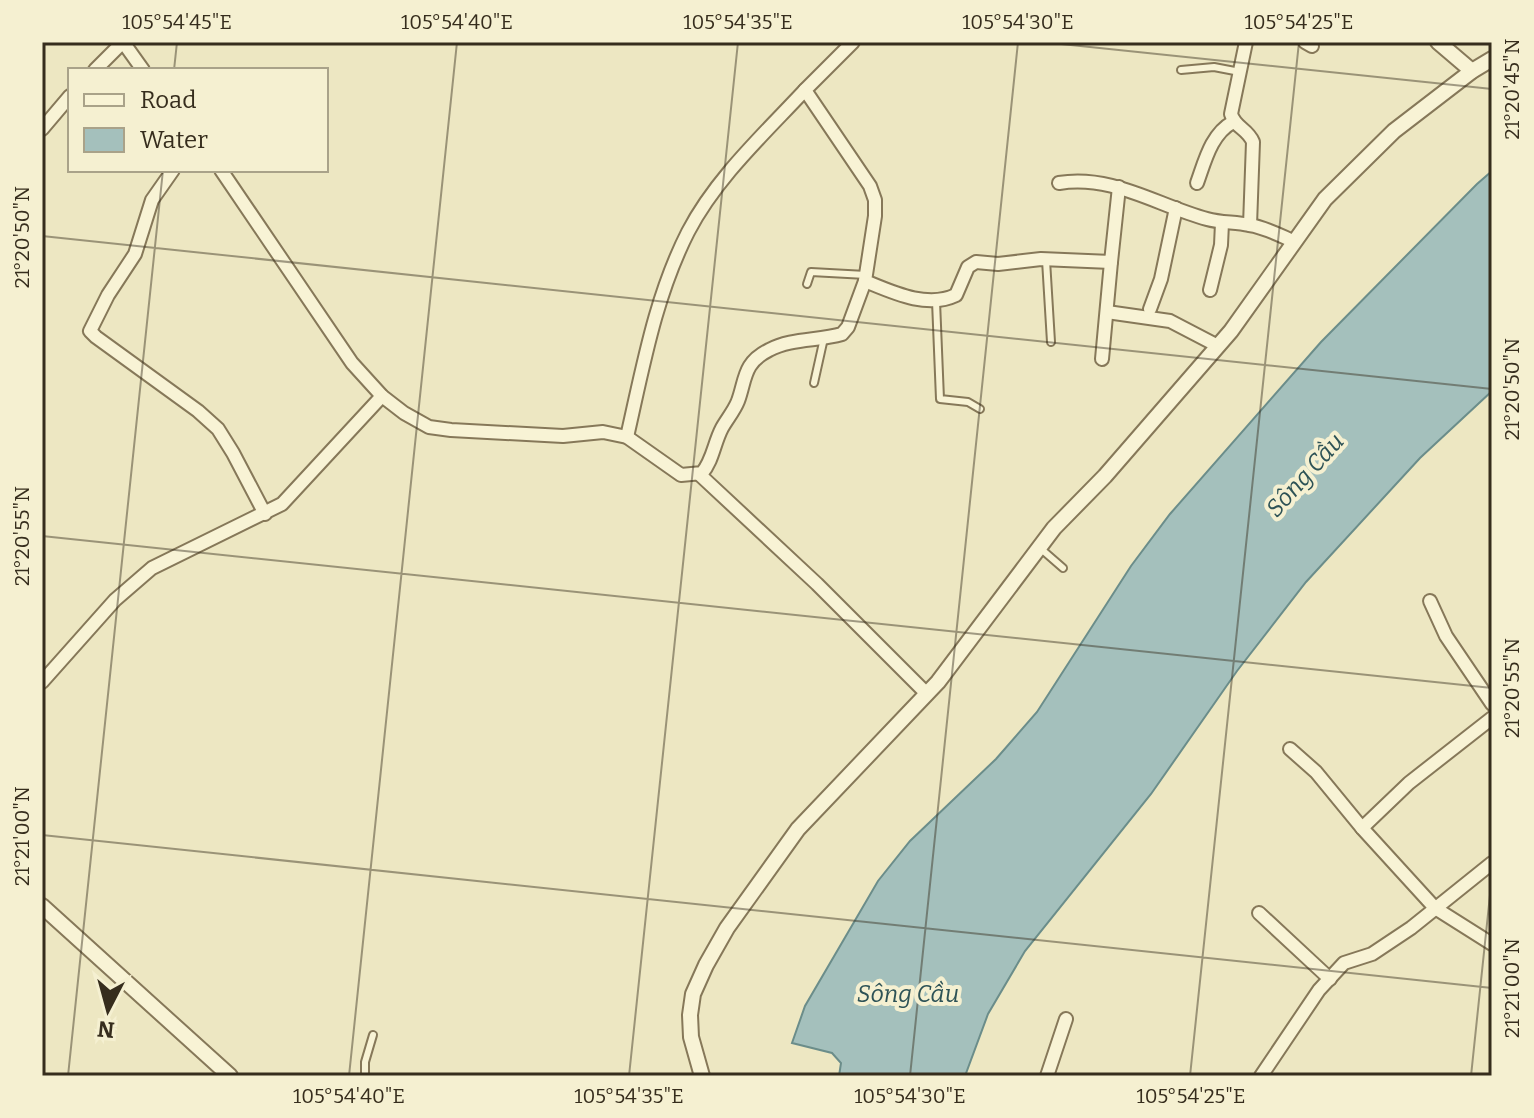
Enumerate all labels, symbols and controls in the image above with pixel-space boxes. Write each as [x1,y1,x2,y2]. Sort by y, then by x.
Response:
text: 105°54'45"E [122,10,232,34]
text: 105°54'40"E [401,10,513,34]
text: 105°54'35"E [683,10,793,34]
text: 105°54'30"E [962,10,1074,34]
text: 105°54'25"E [1245,10,1353,34]
text: 21°20'45"N [1500,38,1524,140]
legend [68,68,328,172]
text: Road [140,86,196,114]
text: Water [140,126,208,154]
text: 21°20'50"N [10,186,34,288]
text: 21°20'50"N [1500,338,1524,440]
water label: Sông Cầu [1260,428,1350,522]
text: 21°20'55"N [10,486,34,586]
text: 21°20'55"N [1500,638,1524,738]
text: 21°21'00"N [10,786,34,886]
text: 21°21'00"N [1500,938,1524,1038]
north arrow [68,970,148,1050]
water label: Sông Cầu [857,980,959,1008]
text: N [96,1015,116,1044]
text: 105°54'40"E [293,1084,405,1108]
text: 105°54'35"E [574,1084,684,1108]
text: 105°54'30"E [854,1084,966,1108]
text: 105°54'25"E [1137,1084,1245,1108]

